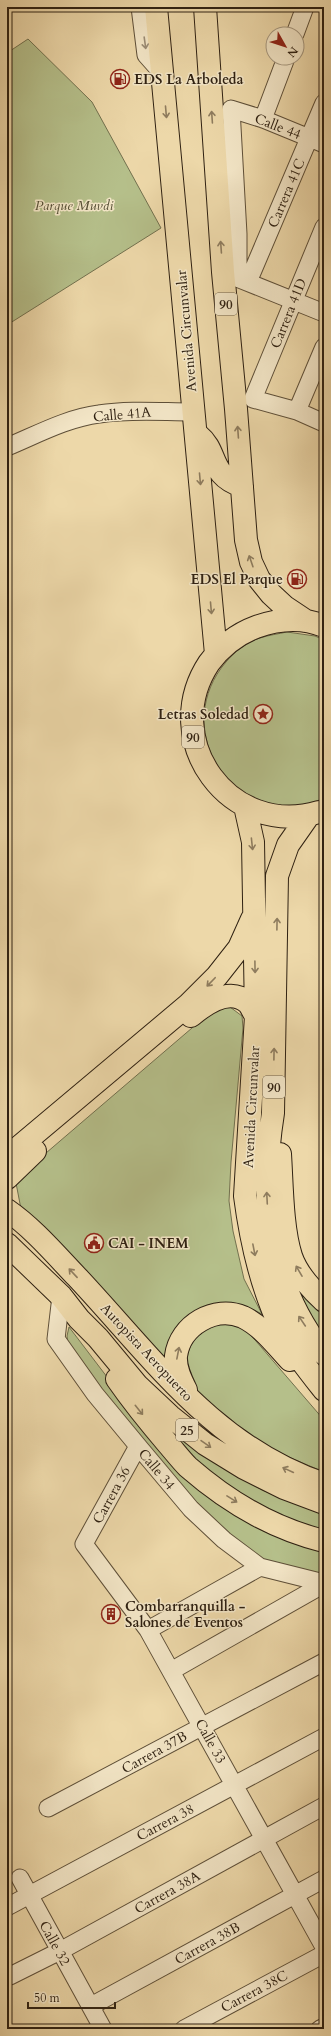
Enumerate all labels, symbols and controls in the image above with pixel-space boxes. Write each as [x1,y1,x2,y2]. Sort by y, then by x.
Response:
north arrow [265,26,305,66]
one-way arrow [141,36,149,49]
text: N [283,44,301,61]
fuel station icon: EDS La Arboleda [109,68,131,90]
place label: EDS La Arboleda [134,70,243,89]
one-way arrow [162,105,169,118]
street label: Calle 44 [252,109,304,144]
one-way arrow [209,111,216,124]
street label: Carrera 41C [263,155,310,231]
park label: Parque Muvdi [35,196,113,215]
one-way arrow [217,241,224,254]
street label: Avenida Circunvalar [172,268,201,393]
street label: Carrera 41D [266,275,311,351]
road number: 90 [215,293,237,315]
street label: Calle 41A [92,402,152,427]
one-way arrow [234,426,241,439]
one-way arrow [196,472,203,485]
one-way arrow [247,555,255,567]
fuel station icon: EDS El Parque [286,568,308,590]
place label: EDS El Parque [191,570,283,589]
one-way arrow [208,601,215,614]
place icon: Letras Soledad [252,703,274,725]
place label: Letras Soledad [158,705,249,724]
road number: 90 [182,726,204,748]
one-way arrow [249,837,256,850]
one-way arrow [273,918,281,931]
one-way arrow [251,960,259,973]
one-way arrow [206,977,215,987]
street label: Avenida Circunvalar [239,1045,264,1169]
one-way arrow [271,1048,278,1061]
road number: 90 [263,1076,285,1098]
one-way arrow [264,1192,271,1205]
public building icon: CAI - INEM [83,1232,105,1254]
place label: CAI - INEM [108,1234,189,1253]
one-way arrow [251,1243,259,1256]
one-way arrow [295,1265,303,1277]
one-way arrow [68,1268,78,1278]
street label: Autopista Aeropuerto [96,1299,197,1406]
one-way arrow [298,1316,306,1327]
one-way arrow [174,1346,182,1359]
one-way arrow [135,1404,144,1415]
road number: 25 [176,1419,198,1441]
one-way arrow [200,1440,211,1448]
street label: Calle 34 [134,1445,179,1494]
street label: Carrera 36 [88,1463,135,1527]
one-way arrow [282,1466,294,1473]
one-way arrow [226,1496,238,1504]
place label: Combarranquilla - Salones de Eventos [125,1597,246,1632]
building icon: Combarranquilla - Salones de Eventos [100,1603,122,1625]
street label: Calle 33 [191,1715,231,1767]
street label: Carrera 37B [118,1727,190,1778]
street label: Carrera 38 [133,1799,197,1846]
street label: Carrera 38A [131,1867,204,1918]
street label: Calle 32 [35,1917,75,1969]
street label: Carrera 38B [171,1918,243,1969]
street label: Carrera 38C [217,1966,291,2017]
scale bar [28,1984,115,2010]
text: 50 m [34,1990,61,2006]

